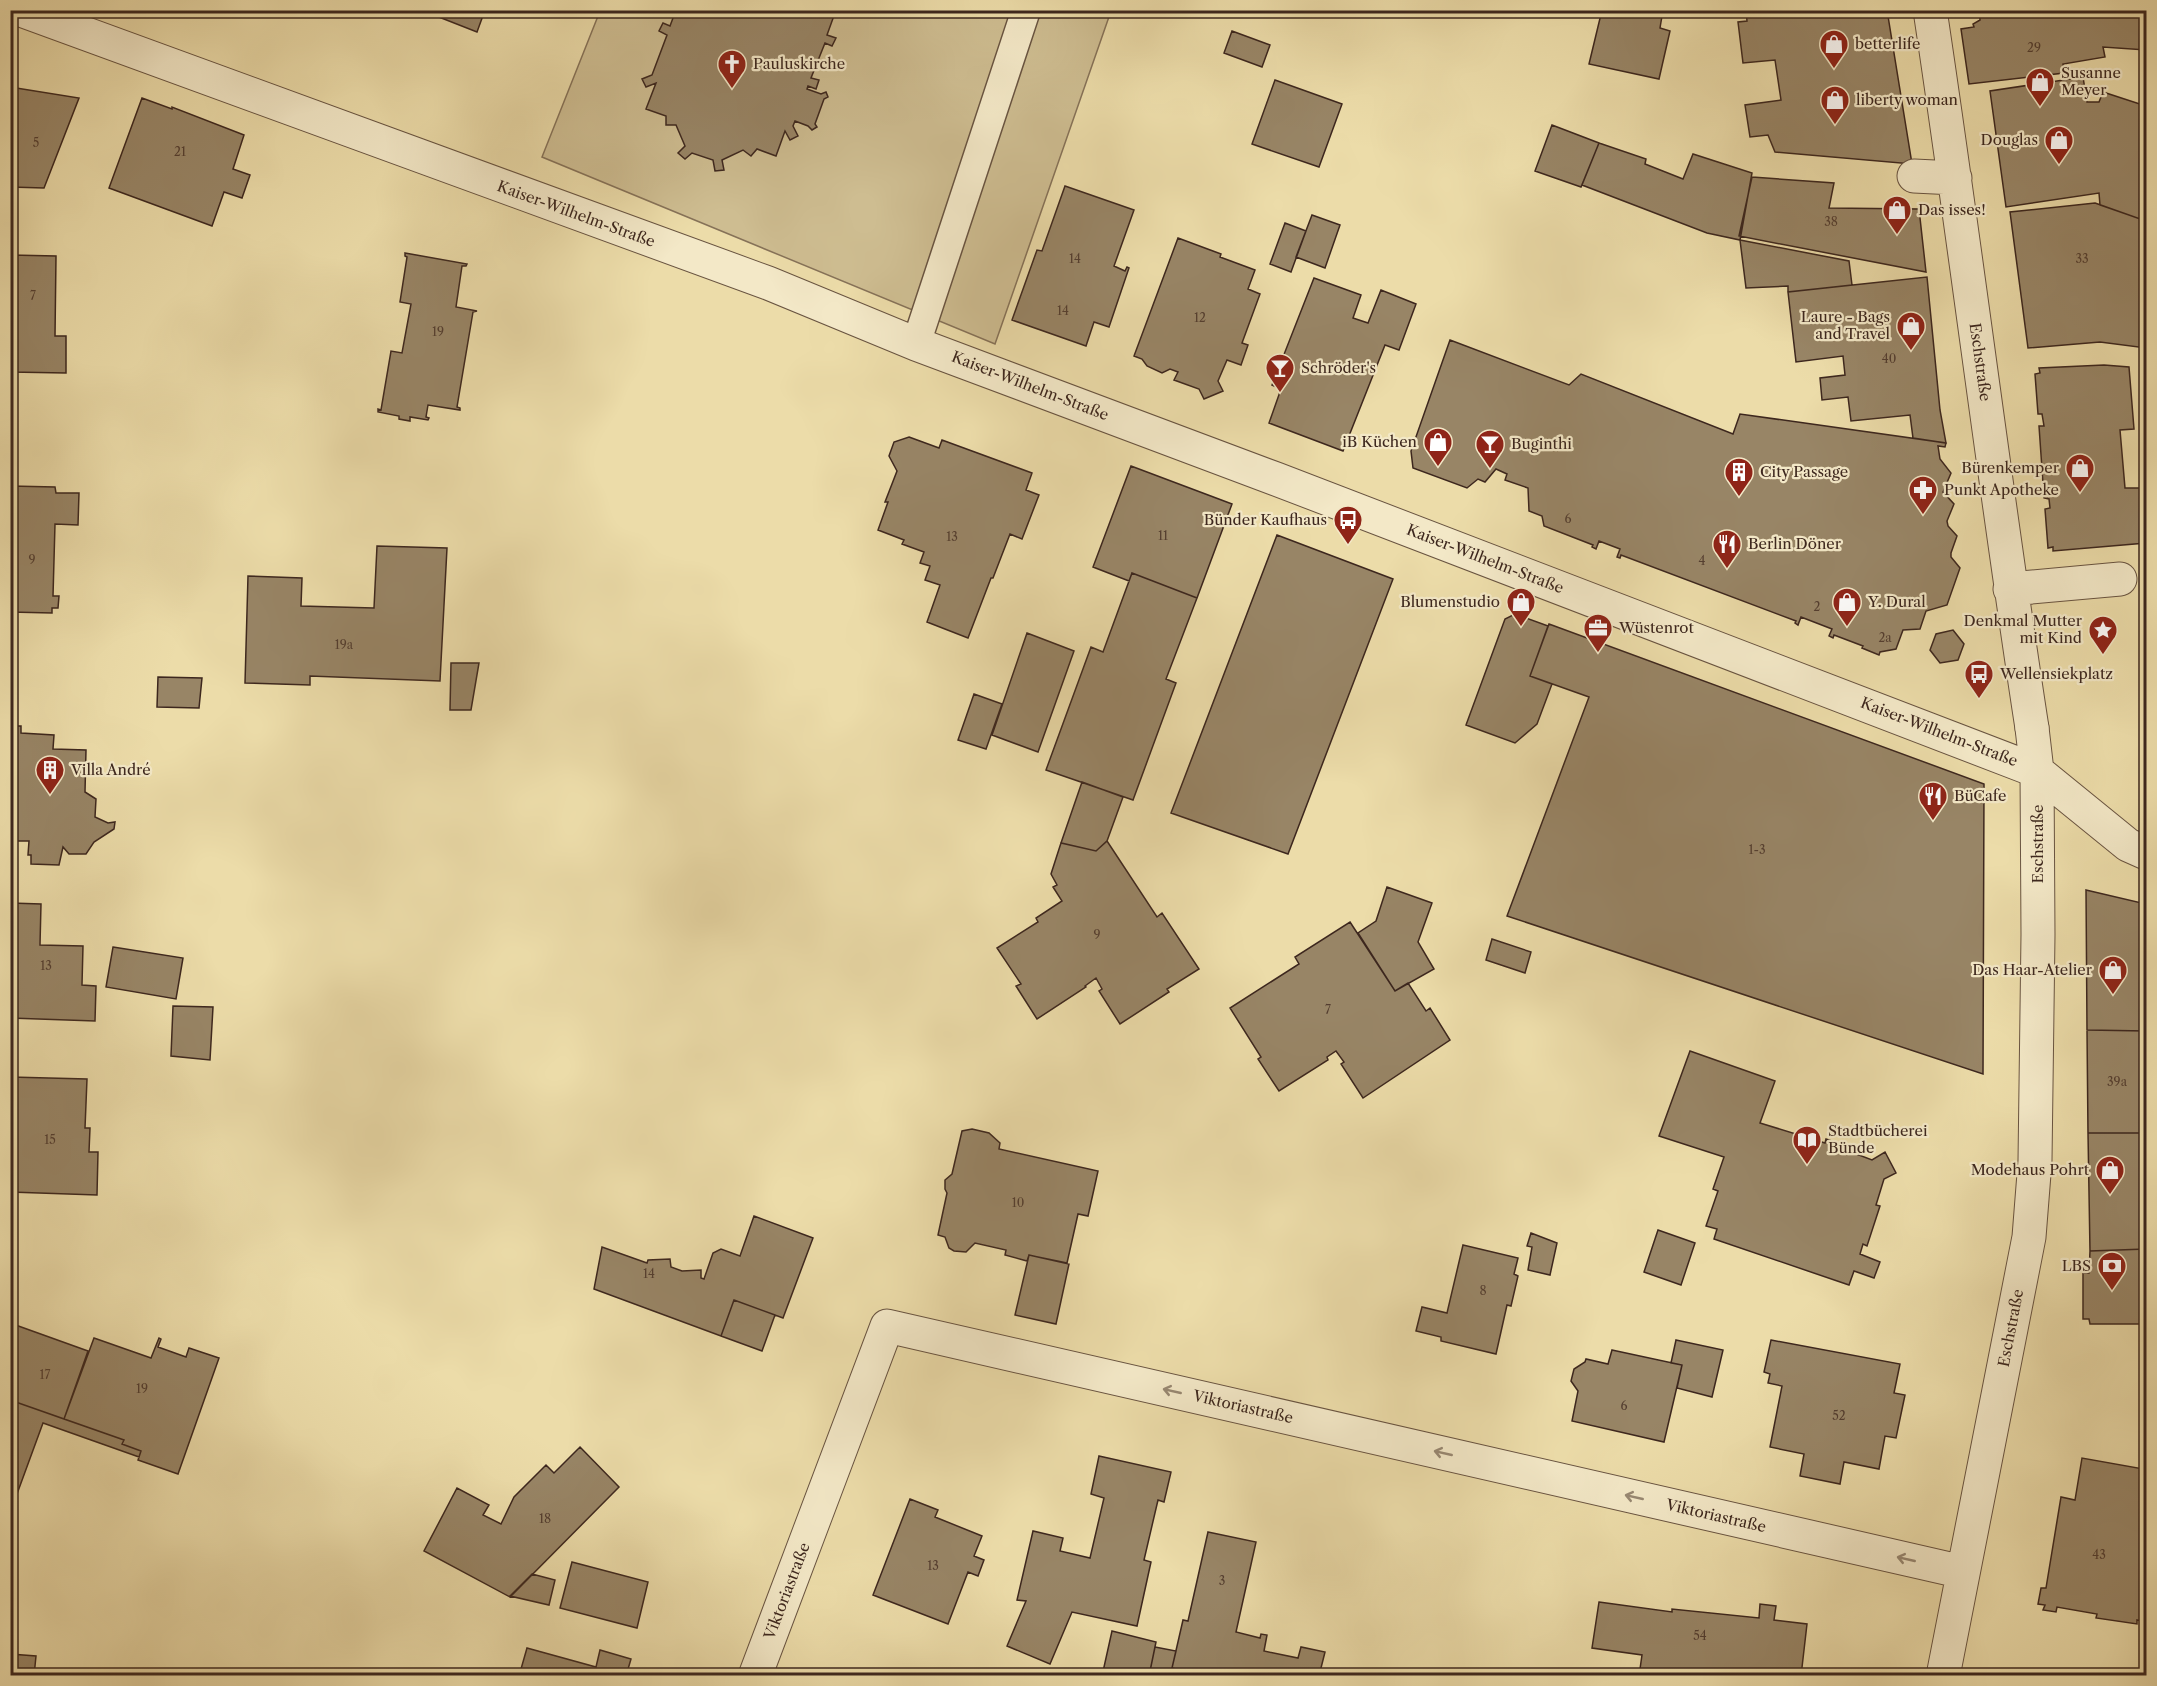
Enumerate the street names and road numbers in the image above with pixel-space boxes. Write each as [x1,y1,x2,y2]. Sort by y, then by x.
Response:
street label: Kaiser-Wilhelm-Straße [495,176,658,251]
street label: Eschstraße [1966,322,1995,402]
street label: Kaiser-Wilhelm-Straße [949,347,1111,424]
street label: Kaiser-Wilhelm-Straße [1404,520,1566,597]
street label: Kaiser-Wilhelm-Straße [1858,693,2020,770]
street label: Eschstraße [2028,805,2047,883]
street label: Eschstraße [1994,1287,2027,1368]
street label: Viktoriastraße [1190,1386,1295,1427]
street label: Viktoriastraße [1663,1495,1768,1536]
street label: Viktoriastraße [759,1540,814,1643]

